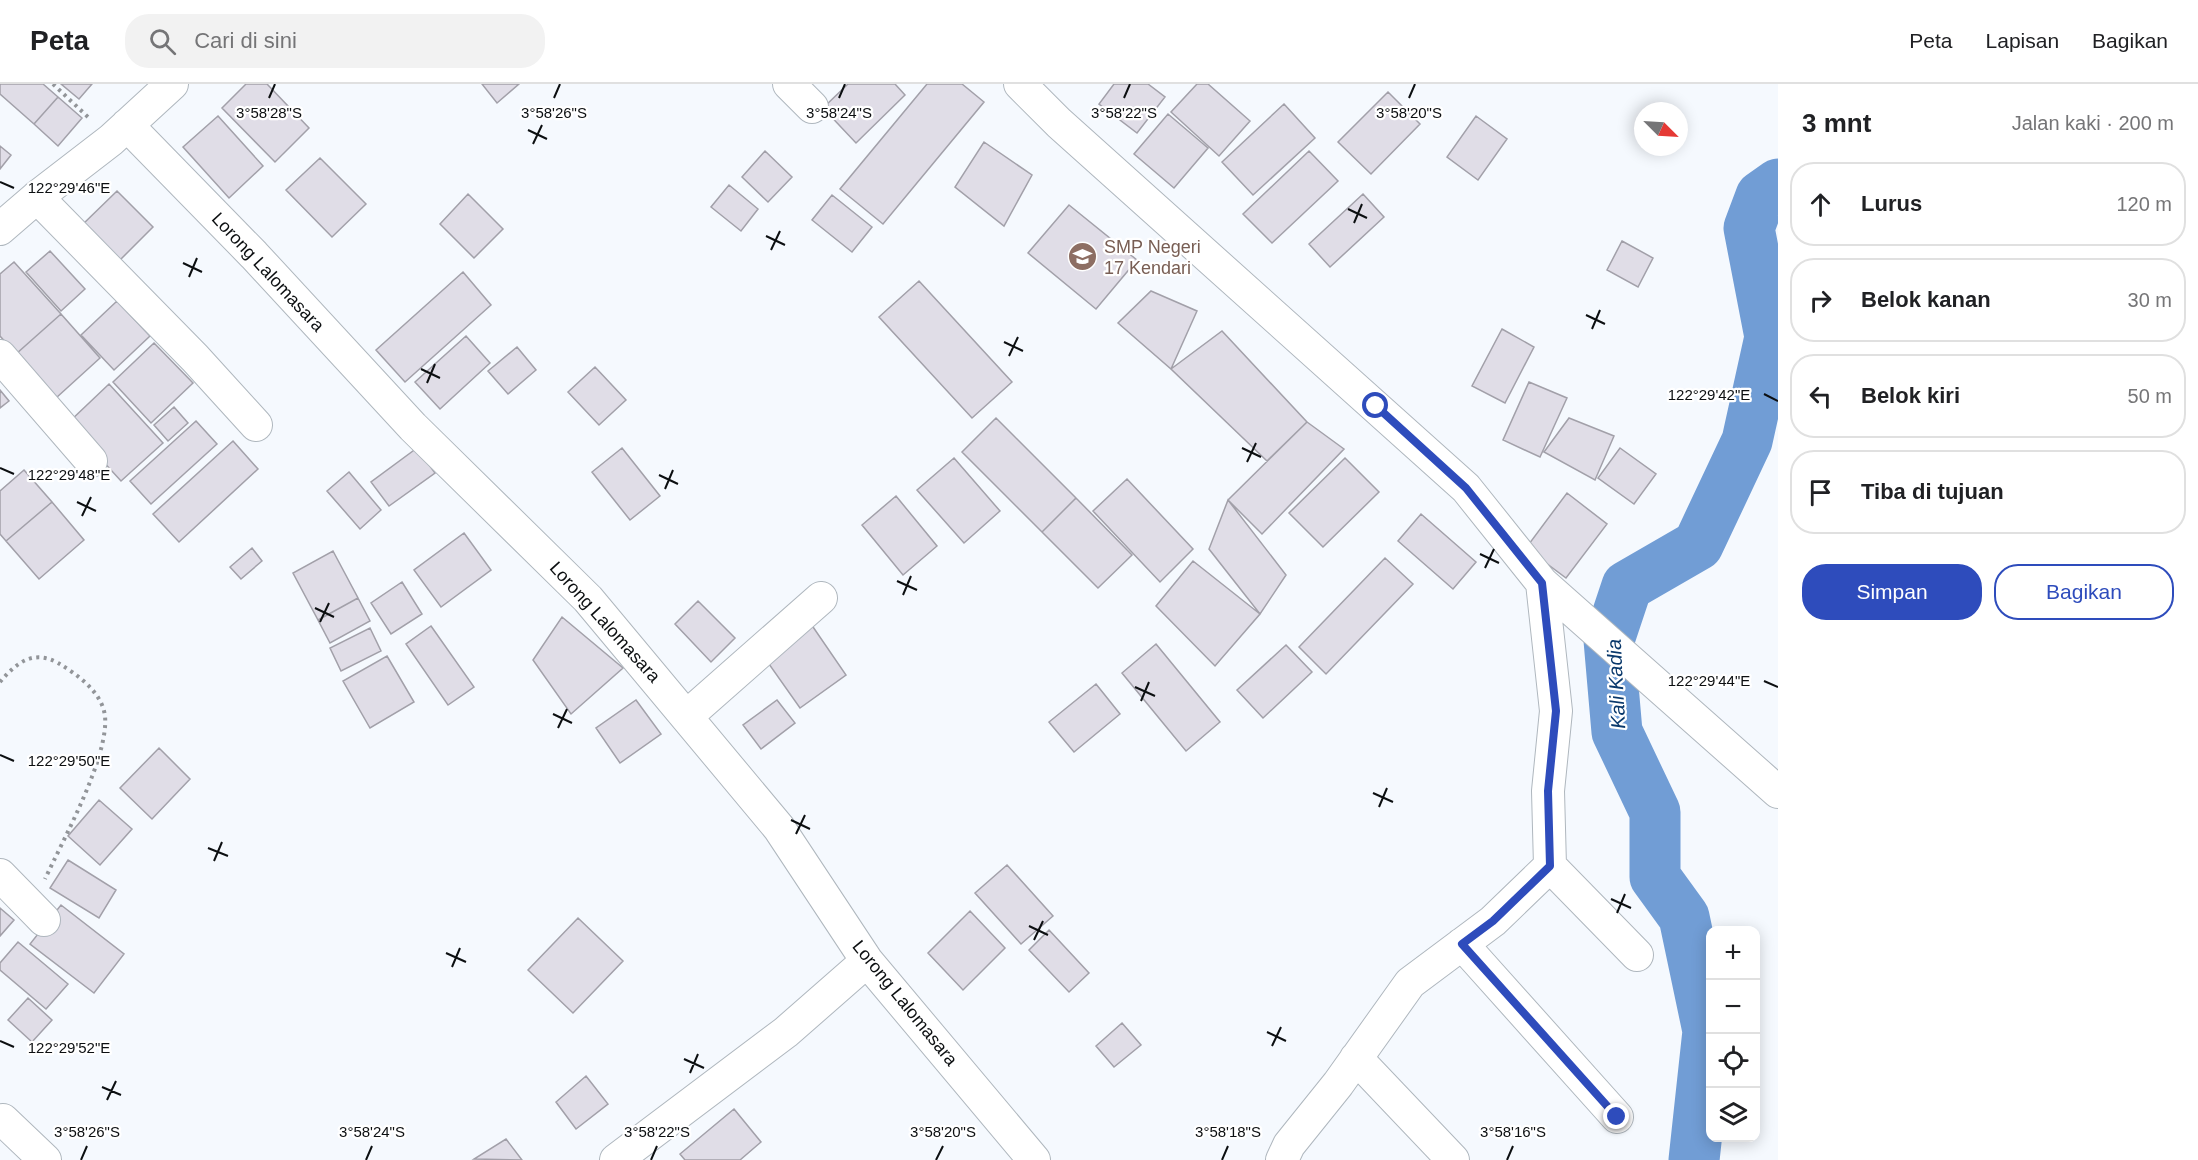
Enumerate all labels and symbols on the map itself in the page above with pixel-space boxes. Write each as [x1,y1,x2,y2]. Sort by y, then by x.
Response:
north arrow [1634,102,1688,156]
text: 3°58'28"S [236,104,302,121]
text: 3°58'26"S [521,104,587,121]
text: 3°58'24"S [806,104,872,121]
text: 3°58'22"S [1091,104,1157,121]
text: 3°58'20"S [1376,104,1442,121]
text: 122°29'46"E [28,179,110,196]
street label: Lorong Lalomasara [208,208,329,336]
place label: SMP Negeri 17 Kendari [1104,237,1201,278]
school or university icon: SMP Negeri 17 Kendari [1067,241,1099,273]
text: 122°29'42"E [1668,386,1750,403]
route start [1362,392,1388,418]
text: 122°29'48"E [28,466,110,483]
street label: Lorong Lalomasara [546,558,665,687]
water label: Kali Kadia [1603,638,1629,730]
text: 122°29'44"E [1668,672,1750,689]
text: 122°29'50"E [28,752,110,769]
street label: Lorong Lalomasara [848,936,962,1070]
text: 122°29'52"E [28,1039,110,1056]
route end [1603,1103,1629,1129]
text: 3°58'26"S [54,1123,120,1140]
text: 3°58'24"S [339,1123,405,1140]
text: 3°58'22"S [624,1123,690,1140]
text: 3°58'20"S [910,1123,976,1140]
text: 3°58'18"S [1195,1123,1261,1140]
text: 3°58'16"S [1480,1123,1546,1140]

